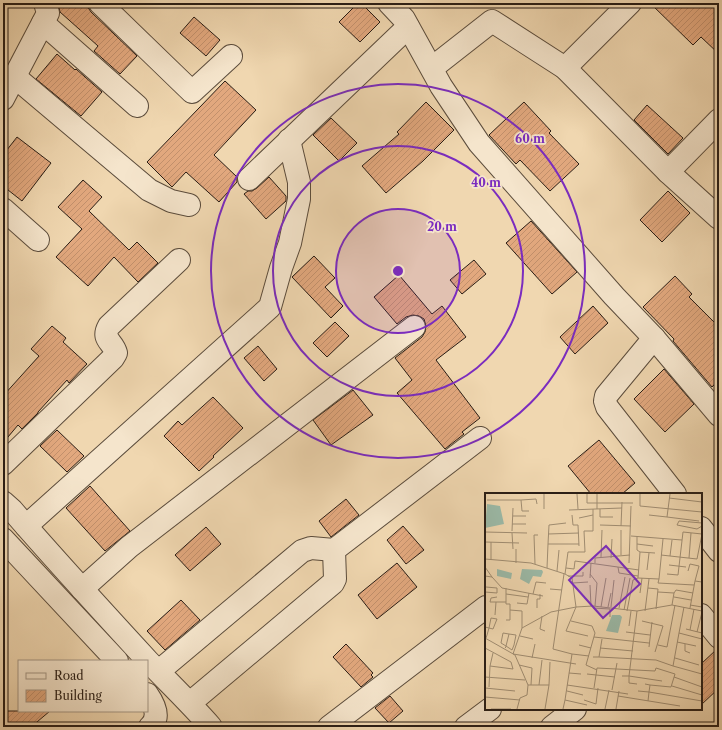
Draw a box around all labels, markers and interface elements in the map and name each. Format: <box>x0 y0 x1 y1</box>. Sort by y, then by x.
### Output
text: 60 m <box>515 131 545 146</box>
text: 40 m <box>471 175 501 190</box>
text: 20 m <box>427 219 457 234</box>
centre of rings <box>391 264 405 278</box>
inset map <box>485 493 702 710</box>
legend <box>18 660 148 712</box>
text: Road <box>54 668 84 683</box>
text: Building <box>54 688 102 703</box>

